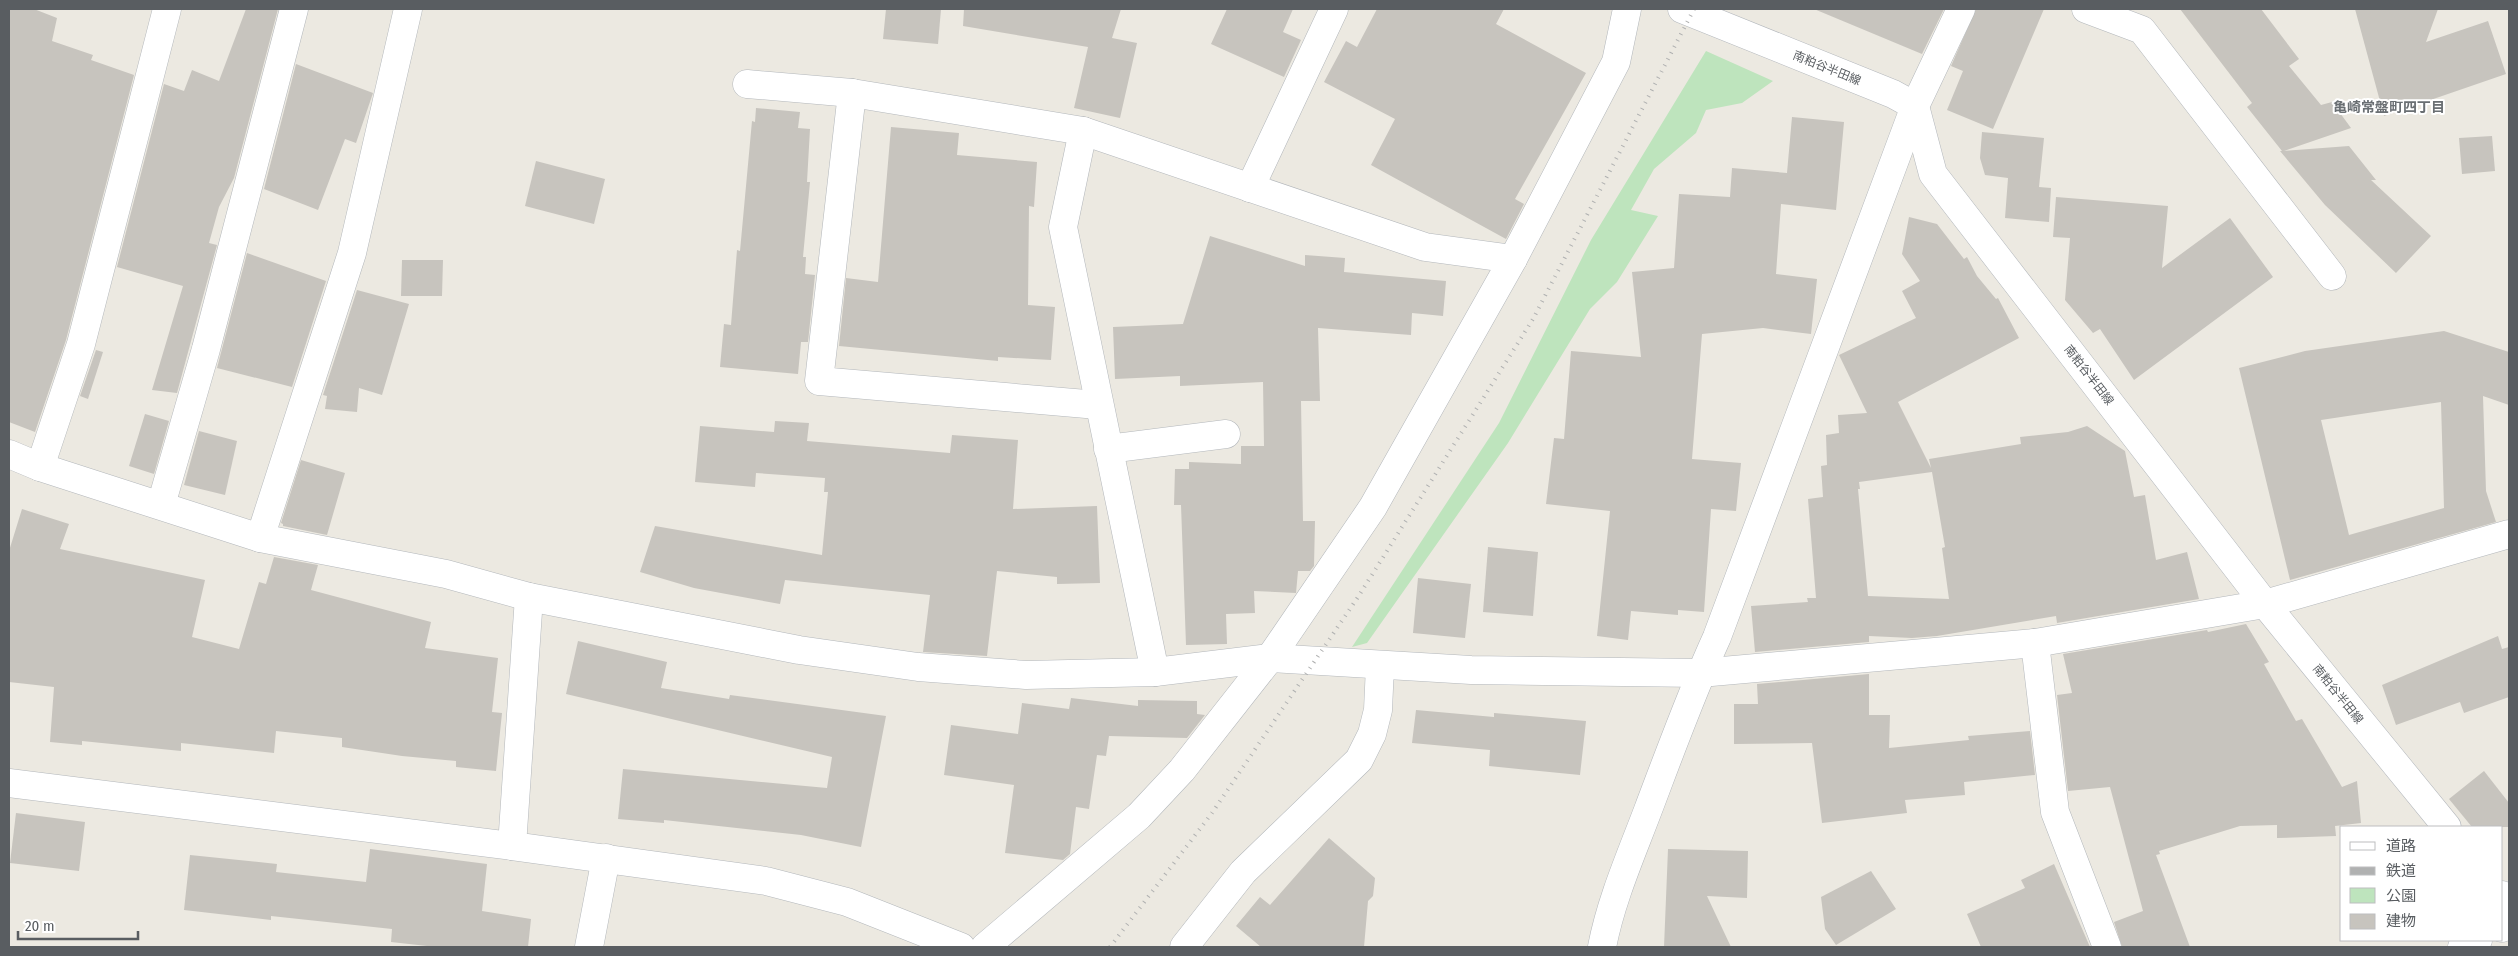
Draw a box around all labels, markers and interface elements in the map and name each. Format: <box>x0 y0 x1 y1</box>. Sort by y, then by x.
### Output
street label: 南粕谷半田線 <box>1791 48 1863 88</box>
district label: 亀崎常盤町四丁目 <box>2333 99 2445 116</box>
street label: 南粕谷半田線 <box>2061 342 2117 408</box>
street label: 南粕谷半田線 <box>2310 662 2366 726</box>
legend <box>2340 826 2503 941</box>
text: 道路 <box>2386 837 2416 855</box>
text: 鉄道 <box>2386 862 2416 880</box>
text: 公園 <box>2386 887 2416 905</box>
scale bar <box>18 908 138 940</box>
text: 建物 <box>2386 912 2416 930</box>
text: 20 m <box>25 917 55 935</box>

